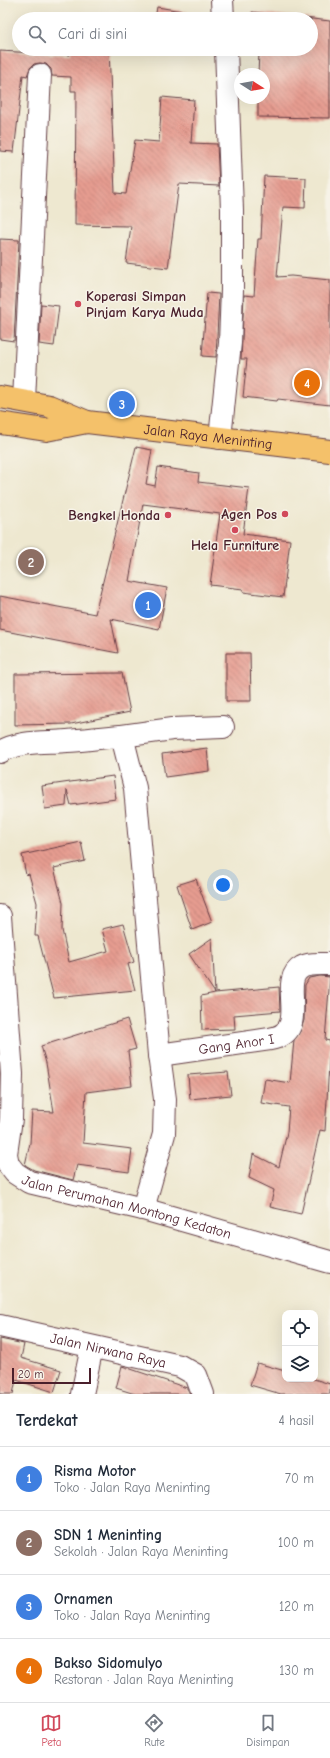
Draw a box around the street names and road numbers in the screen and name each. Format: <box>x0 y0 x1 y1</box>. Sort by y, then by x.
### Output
street label: Jalan Raya Meninting <box>143 421 273 453</box>
street label: Gang Anor I <box>197 1030 276 1058</box>
street label: Jalan Perumahan Montong Kedaton <box>18 1172 233 1243</box>
street label: Jalan Nirwana Raya <box>49 1329 168 1372</box>

